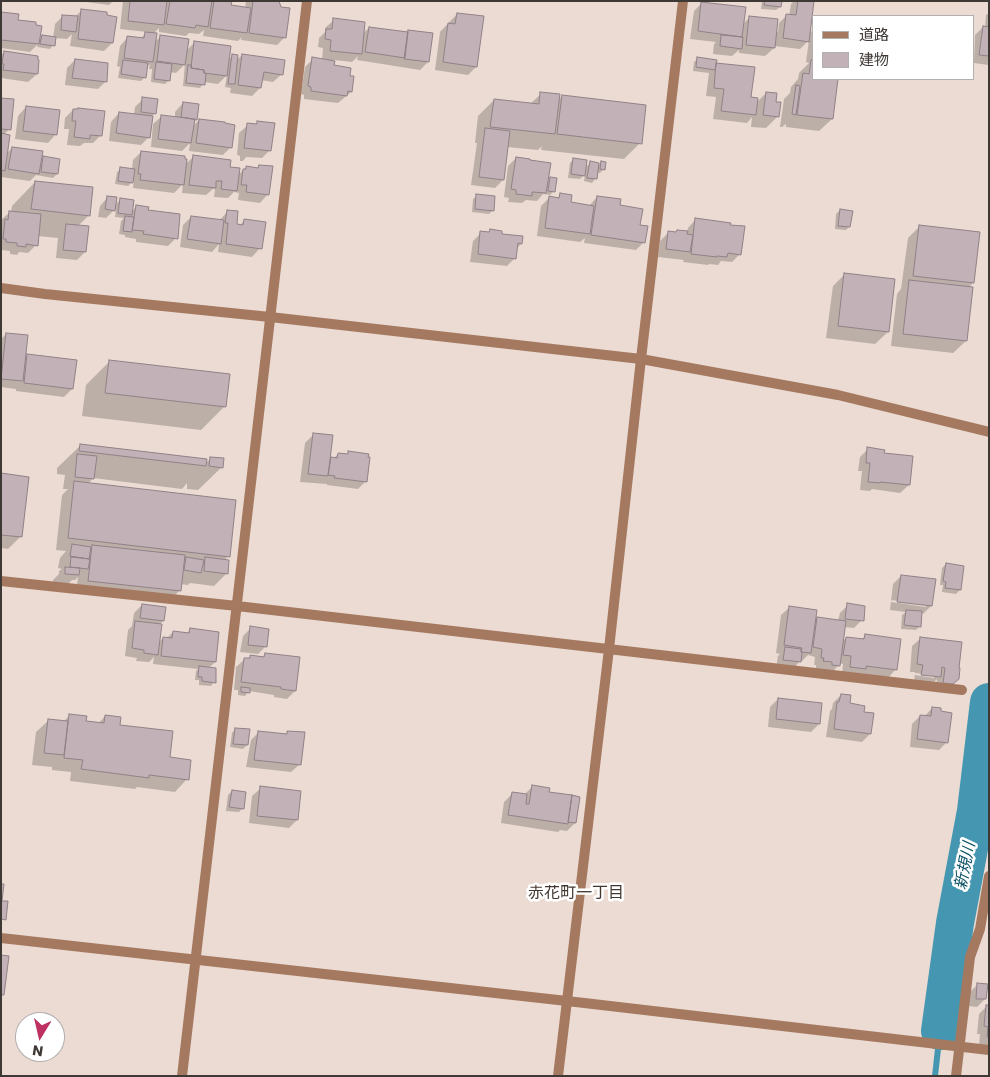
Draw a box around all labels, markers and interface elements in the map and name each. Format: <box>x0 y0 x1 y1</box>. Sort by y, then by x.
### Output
legend <box>812 15 975 80</box>
text: 道路 <box>859 24 889 45</box>
text: 建物 <box>859 49 889 70</box>
water label: 新規川 <box>952 841 980 891</box>
district label: 赤花町一丁目 <box>528 884 624 904</box>
north arrow <box>15 1012 65 1062</box>
text: N <box>31 1040 45 1062</box>

